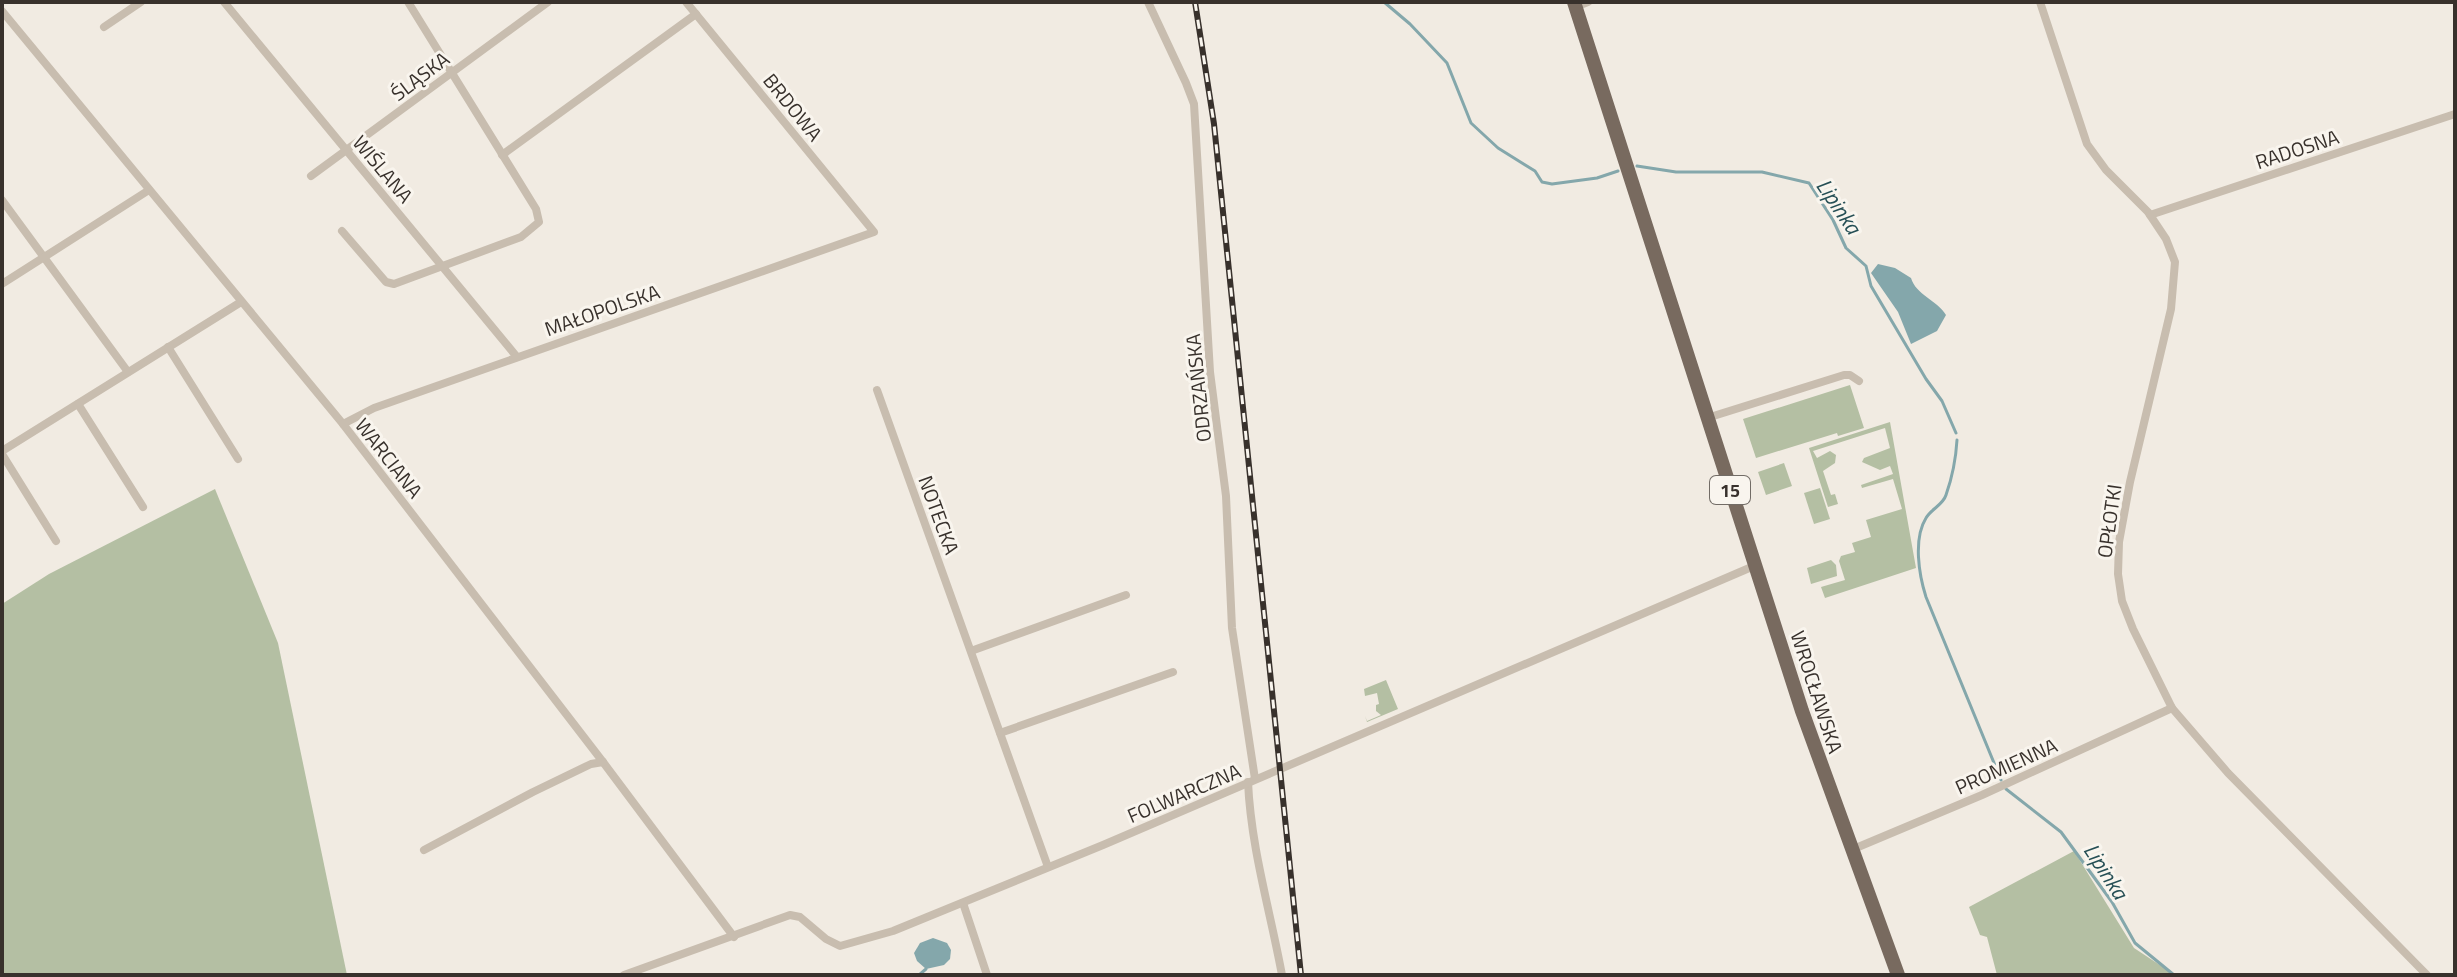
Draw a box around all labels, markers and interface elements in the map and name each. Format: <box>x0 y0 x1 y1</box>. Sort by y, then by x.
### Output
street label: ŚLĄSKA <box>384 44 456 108</box>
street label: BRDOWA <box>756 66 830 148</box>
street label: RADOSNA <box>2251 121 2343 177</box>
street label: WIŚLANA <box>345 128 421 210</box>
water label: Lipinka <box>1808 171 1871 242</box>
street label: MAŁOPOLSKA <box>540 276 664 344</box>
street label: ODRZAŃSKA <box>1177 332 1219 444</box>
street label: WARCIANA <box>348 411 430 505</box>
street label: NOTECKA <box>910 471 968 559</box>
road number: 15 <box>1710 476 1750 504</box>
street label: OPŁOTKI <box>2089 482 2129 560</box>
street label: WROCŁAWSKA <box>1783 627 1851 757</box>
street label: PROMIENNA <box>1950 730 2062 802</box>
street label: FOLWARCZNA <box>1122 755 1246 831</box>
water label: Lipinka <box>2075 836 2138 908</box>

